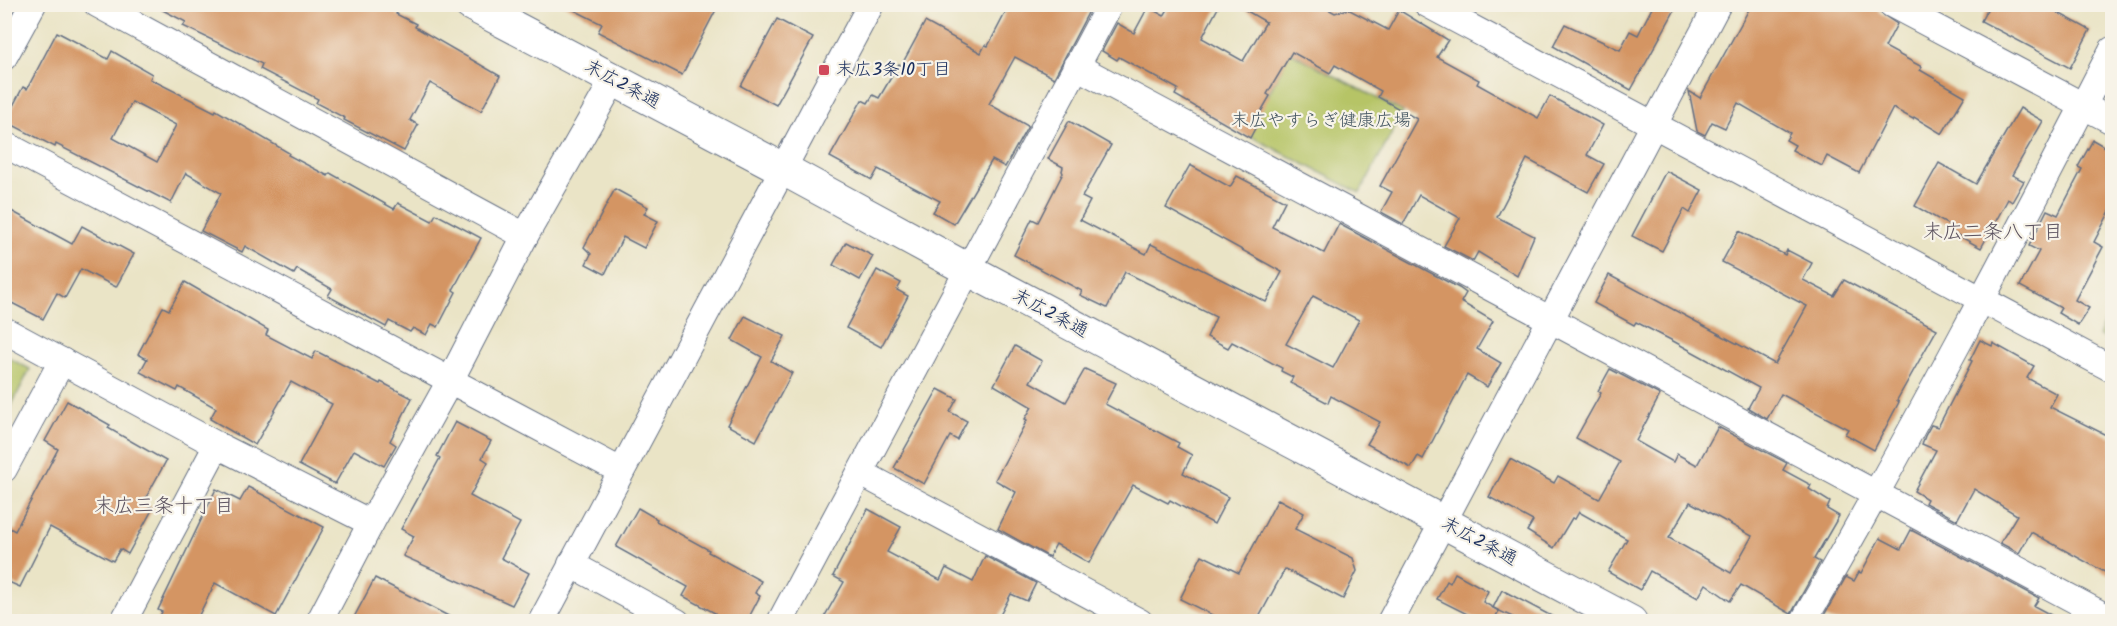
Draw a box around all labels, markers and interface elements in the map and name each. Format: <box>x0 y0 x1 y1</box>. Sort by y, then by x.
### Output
street label: 末広2条通 <box>579 53 665 117</box>
place label: 末広3条10丁目 <box>836 56 951 85</box>
marker: 末広3条10丁目 <box>817 63 831 77</box>
park label: 末広やすらぎ健康広場 <box>1231 107 1411 136</box>
district label: 末広二条八丁目 <box>1923 217 2063 249</box>
street label: 末広2条通 <box>1007 282 1093 346</box>
district label: 末広三条十丁目 <box>94 491 234 523</box>
street label: 末広2条通 <box>1436 510 1522 574</box>

